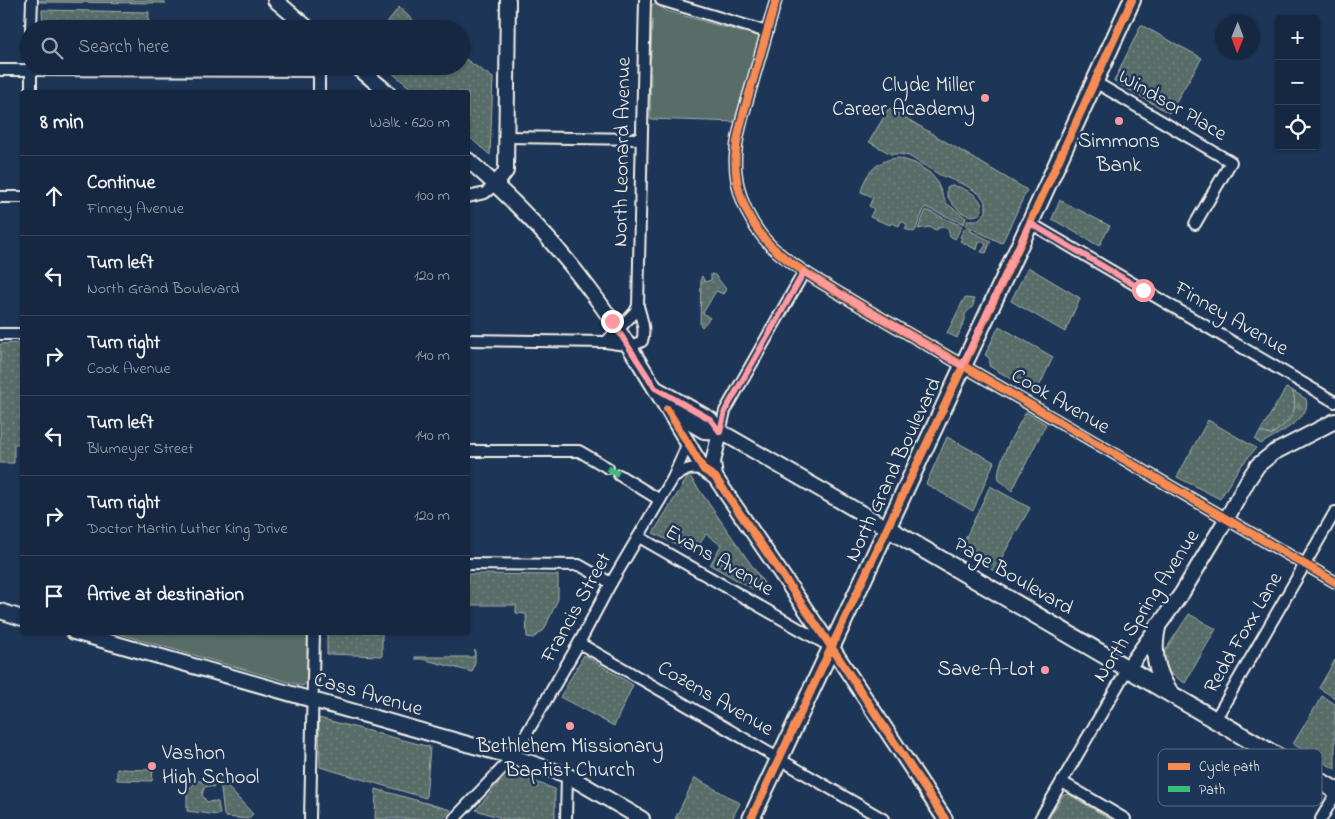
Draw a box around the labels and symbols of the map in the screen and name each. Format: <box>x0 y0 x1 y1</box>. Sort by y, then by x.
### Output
north arrow <box>1215 15 1260 60</box>
street label: North Leonard Avenue <box>606 56 640 247</box>
street label: Windsor Place <box>1112 63 1232 150</box>
place label: Clyde Miller Career Academy <box>832 71 975 127</box>
marker: Clyde Miller Career Academy <box>979 92 991 104</box>
marker: Simmons Bank <box>1113 115 1125 127</box>
place label: Simmons Bank <box>1078 127 1160 181</box>
street label: Finney Avenue <box>1167 274 1294 366</box>
route start <box>1132 279 1155 302</box>
route end <box>601 310 624 333</box>
street label: Cook Avenue <box>1005 362 1116 443</box>
street label: North Grand Boulevard <box>838 373 950 567</box>
street label: Evans Avenue <box>659 518 780 605</box>
street label: North Spring Avenue <box>1086 523 1210 689</box>
street label: Page Boulevard <box>946 530 1079 625</box>
street label: Francis Street <box>534 547 620 670</box>
street label: Redd Foxx Lane <box>1197 566 1291 699</box>
street label: Cozens Avenue <box>651 654 779 745</box>
place label: Save-A-Lot <box>938 655 1035 685</box>
marker: Save-A-Lot <box>1039 664 1051 676</box>
street label: Cass Avenue <box>310 665 427 725</box>
marker: Bethlehem Missionary Baptist Church <box>564 720 576 732</box>
place label: Bethlehem Missionary Baptist Church <box>476 732 663 786</box>
place label: Vashon High School <box>161 739 259 795</box>
legend <box>1158 749 1322 806</box>
text: Cycle path <box>1199 757 1260 779</box>
marker: Vashon High School <box>146 760 158 772</box>
text: Path <box>1199 780 1225 801</box>

